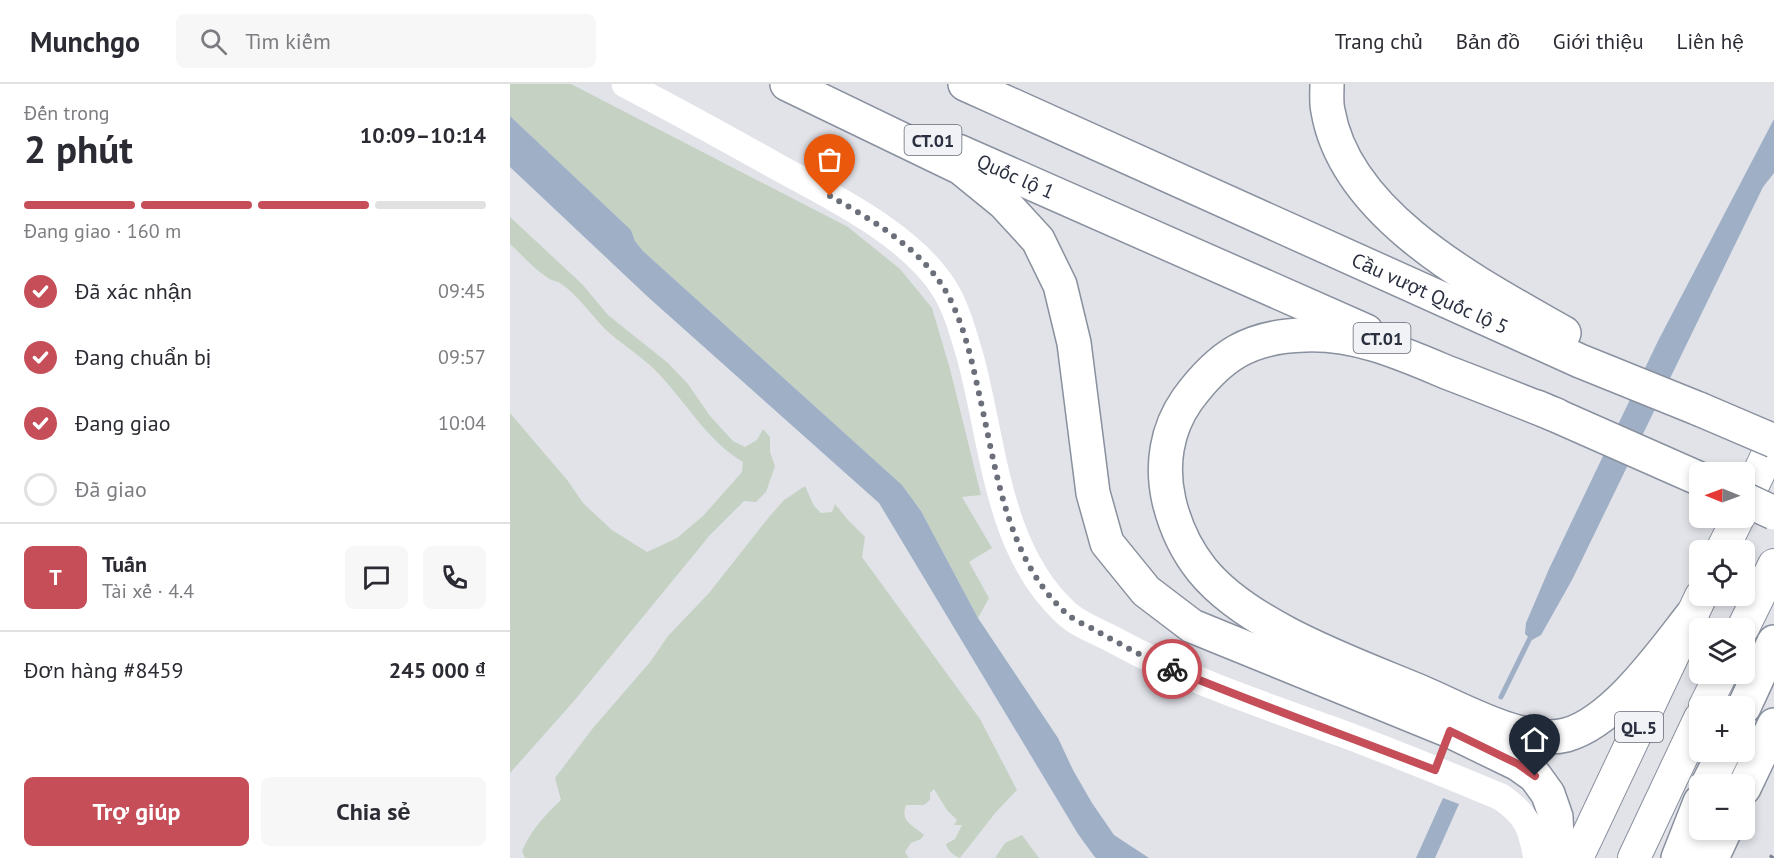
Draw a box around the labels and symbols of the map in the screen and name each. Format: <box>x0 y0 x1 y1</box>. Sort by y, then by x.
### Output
road number: CT.01 <box>904 125 962 155</box>
pin <box>804 134 855 196</box>
street label: Quốc lộ 1 <box>973 148 1059 205</box>
street label: Cầu vượt Quốc lộ 5 <box>1348 247 1512 340</box>
road number: CT.01 <box>1354 323 1410 353</box>
north arrow <box>1689 462 1755 528</box>
courier <box>1142 639 1202 699</box>
road number: QL.5 <box>1615 712 1663 742</box>
pin <box>1509 714 1560 776</box>

